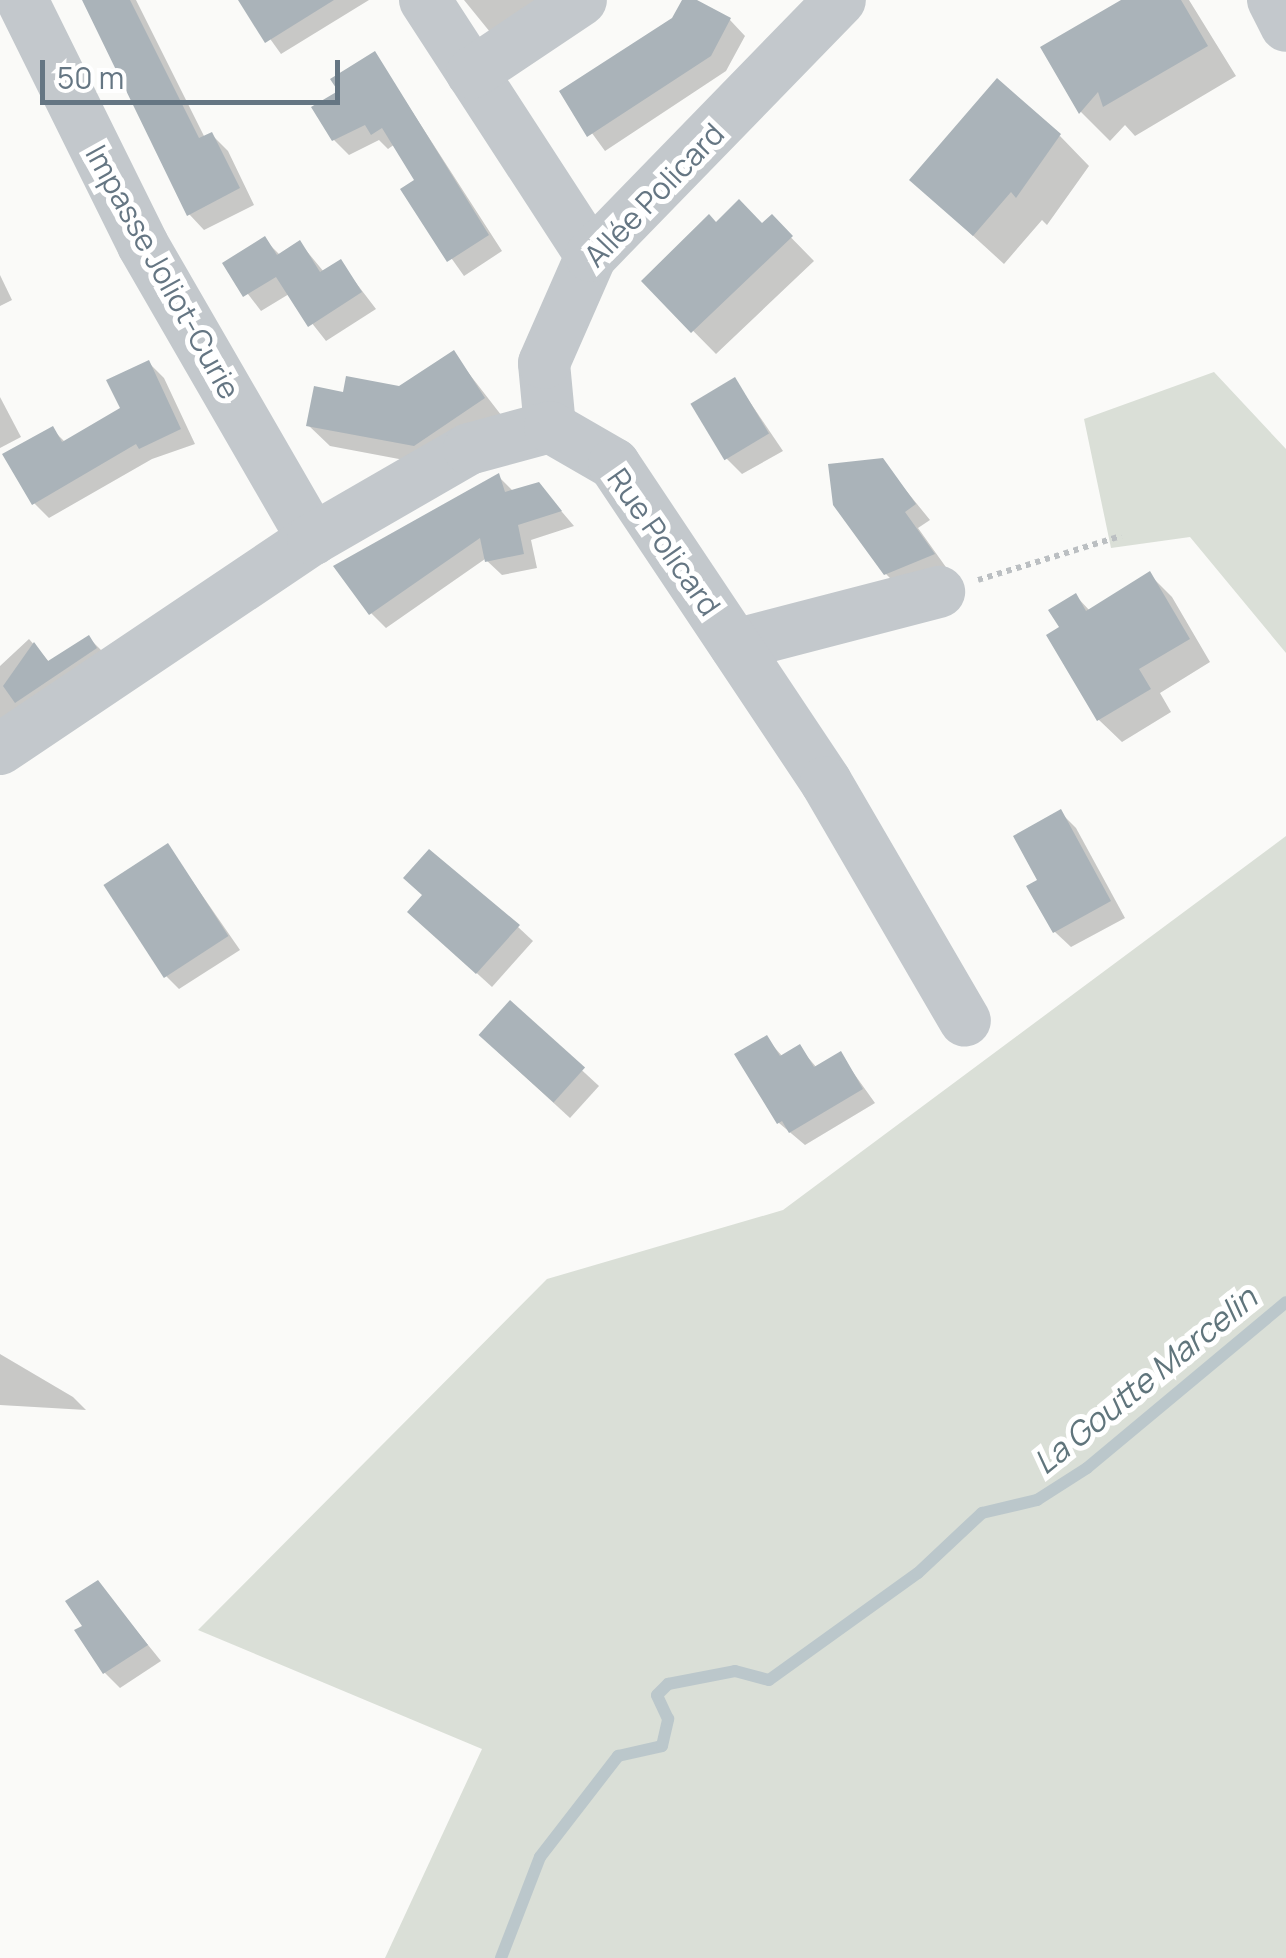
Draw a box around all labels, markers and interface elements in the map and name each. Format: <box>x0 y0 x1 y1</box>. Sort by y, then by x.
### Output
scale bar <box>45 40 345 102</box>
text: 50 m <box>57 57 124 98</box>
street label: Allée Policard <box>577 116 731 274</box>
street label: Impasse Joliot-Curie <box>78 139 248 405</box>
street label: Rue Policard <box>600 461 728 623</box>
water label: La Goutte Marcelin <box>1026 1278 1264 1482</box>

